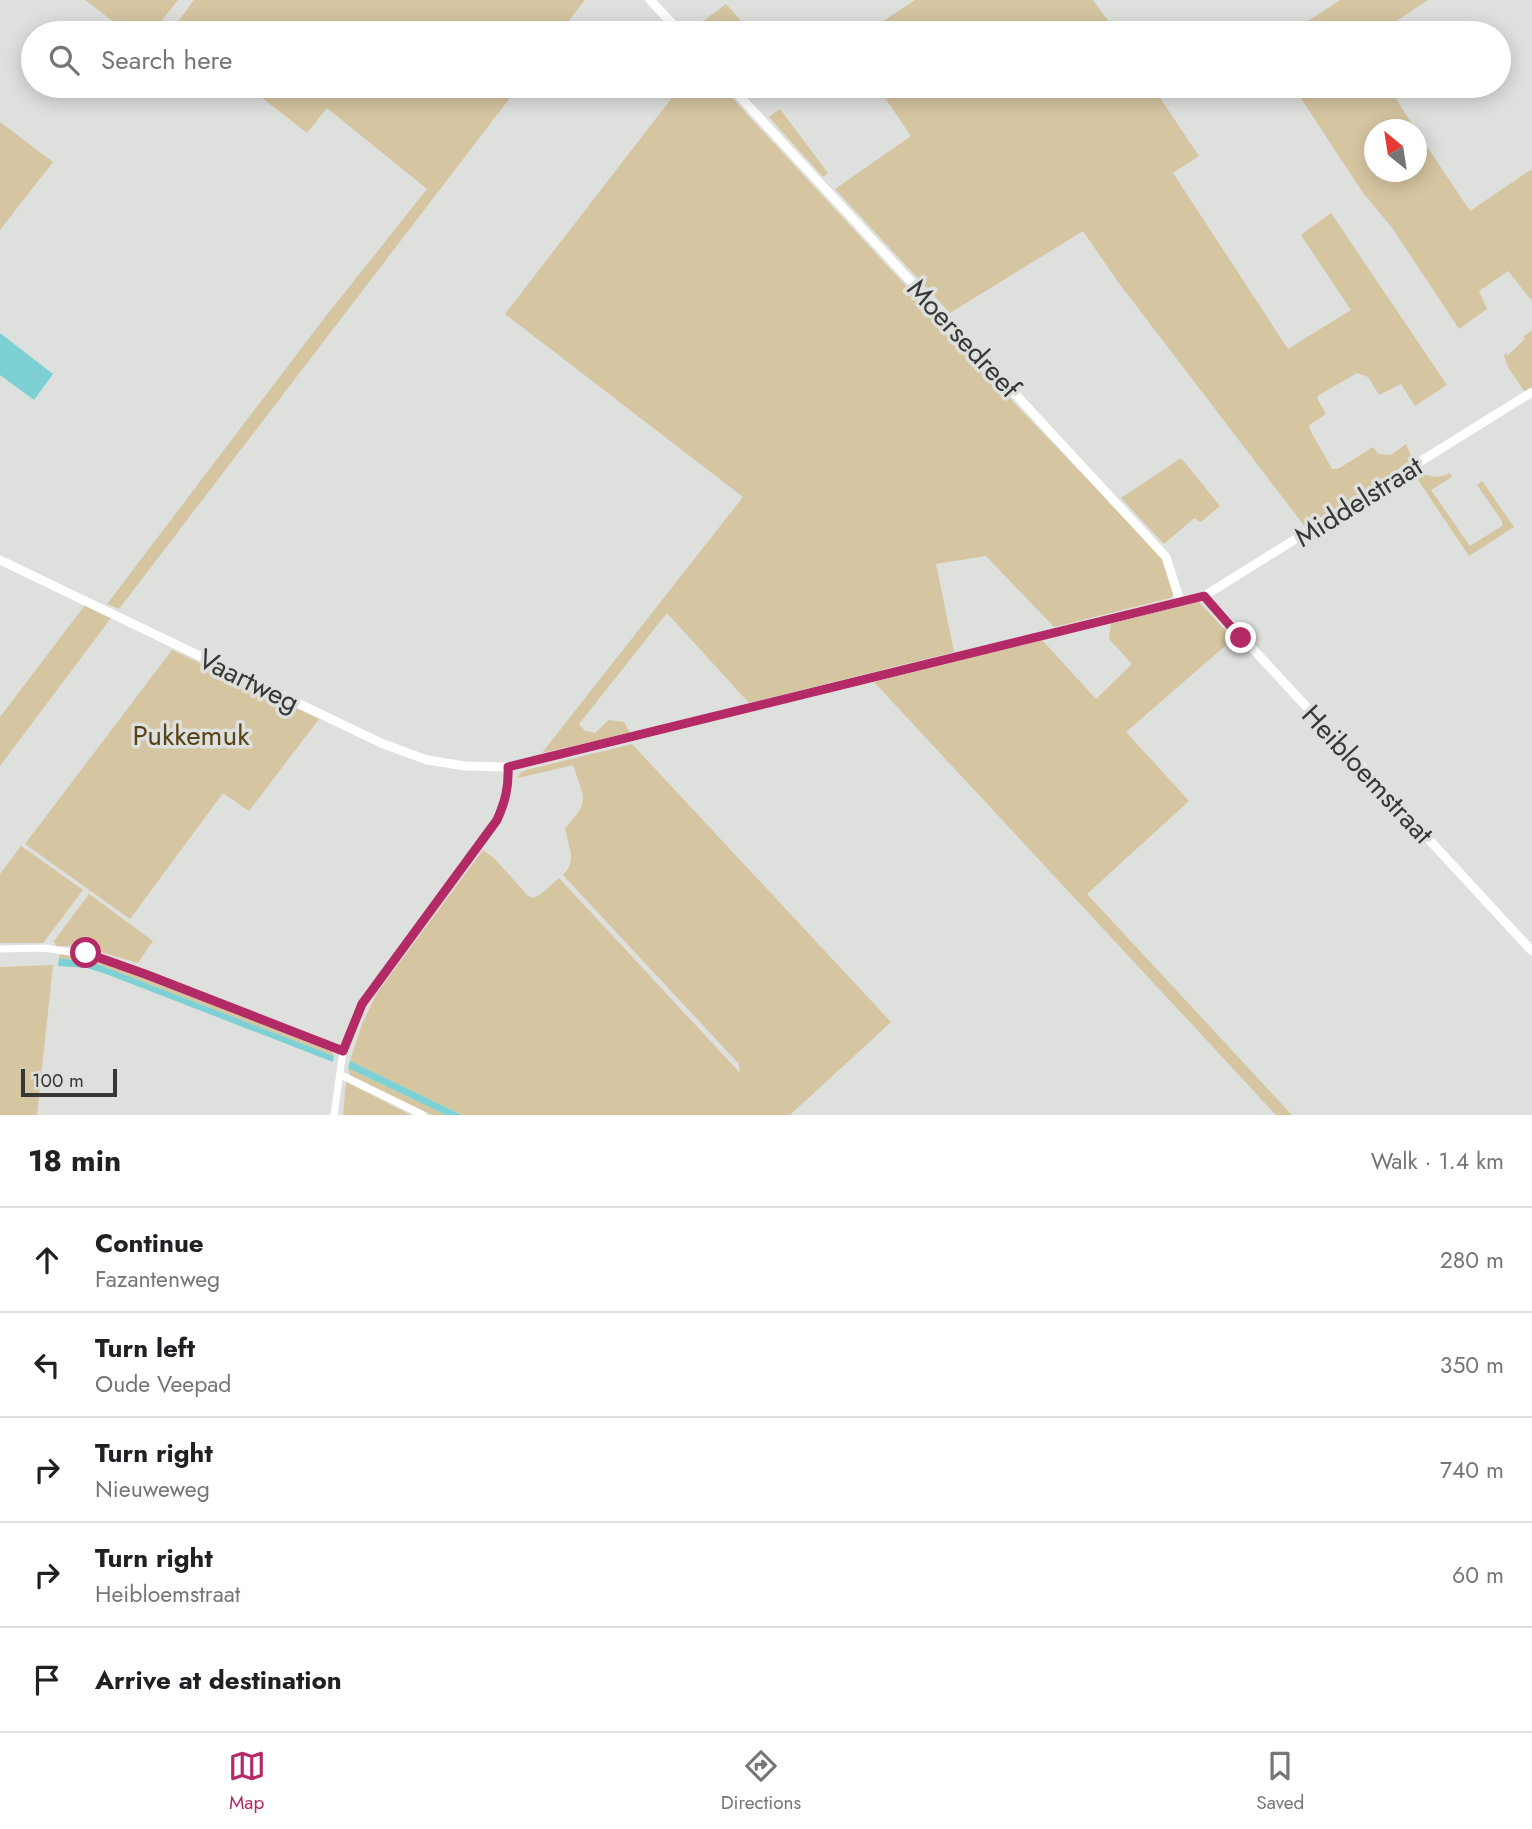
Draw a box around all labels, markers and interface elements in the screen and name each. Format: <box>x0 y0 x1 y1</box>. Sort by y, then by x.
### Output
search box <box>21 21 1511 98</box>
icon: search <box>45 41 83 79</box>
text: Search here <box>101 41 233 79</box>
north arrow <box>1364 119 1427 182</box>
street label: Moersedreef <box>898 270 1030 408</box>
street label: Middelstraat <box>1286 446 1430 557</box>
route end <box>1225 622 1256 653</box>
street label: Vaartweg <box>191 638 306 723</box>
street label: Heibloemstraat <box>1292 696 1443 853</box>
park label: Pukkemuk <box>133 715 250 756</box>
route start <box>70 937 101 968</box>
scale bar <box>21 1066 117 1098</box>
text: 100 m <box>32 1067 84 1094</box>
text: 18 min <box>28 1139 121 1182</box>
text: Walk · 1.4 km <box>1371 1144 1504 1178</box>
text: Continue <box>95 1224 204 1262</box>
icon: ahead <box>28 1241 66 1279</box>
text: 280 m <box>1440 1243 1504 1277</box>
text: Fazantenweg <box>95 1262 220 1296</box>
text: Turn left <box>95 1329 195 1367</box>
icon: left <box>28 1346 66 1384</box>
text: 350 m <box>1440 1348 1504 1382</box>
text: Oude Veepad <box>95 1367 231 1401</box>
text: Turn right <box>95 1434 213 1472</box>
icon: right <box>28 1451 66 1489</box>
text: 740 m <box>1440 1453 1504 1487</box>
text: Nieuweweg <box>95 1472 210 1506</box>
text: Turn right <box>95 1539 213 1577</box>
icon: right <box>28 1556 66 1594</box>
text: 60 m <box>1452 1558 1504 1592</box>
text: Heibloemstraat <box>95 1577 240 1611</box>
icon: arrive <box>28 1661 66 1699</box>
text: Arrive at destination <box>95 1661 342 1699</box>
tab: Map <box>228 1747 266 1816</box>
tab: Directions <box>721 1747 801 1816</box>
tab: Saved <box>1256 1747 1304 1816</box>

